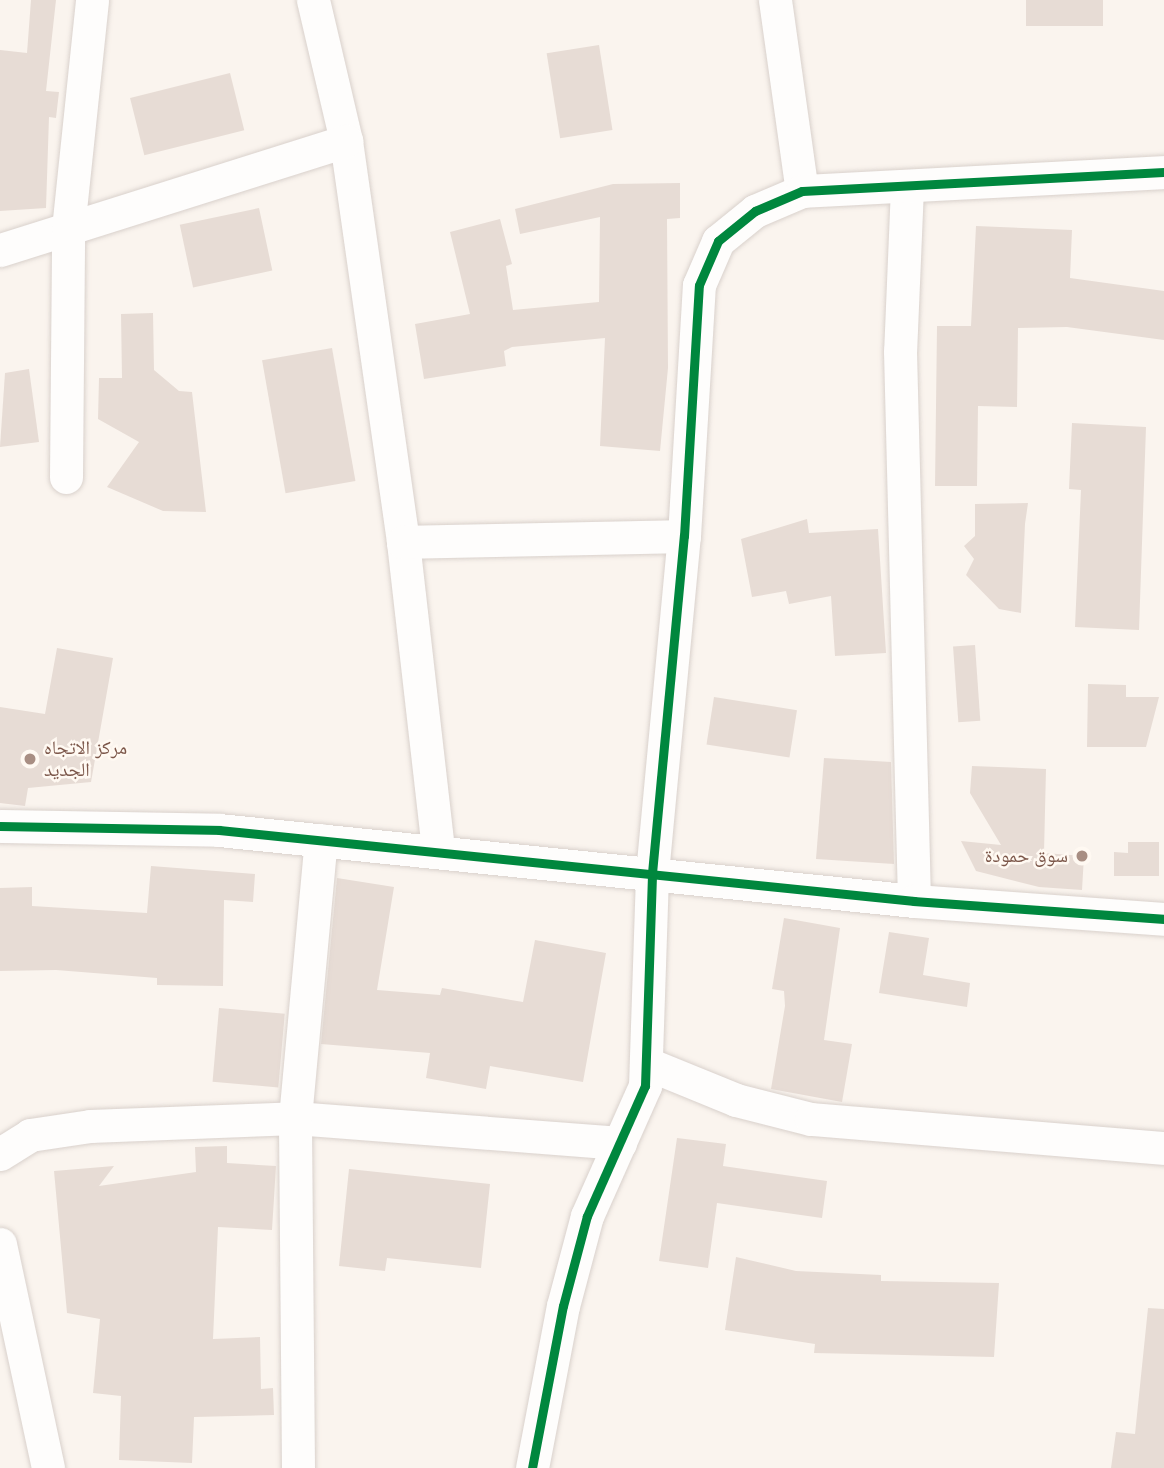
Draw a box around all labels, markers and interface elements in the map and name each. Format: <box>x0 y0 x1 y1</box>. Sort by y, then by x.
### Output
place label: مركز الاتجاه الجديد <box>44 737 127 781</box>
marker: مركز الاتجاه الجديد <box>22 751 38 767</box>
place label: سوق حمودة <box>985 845 1068 867</box>
marker: سوق حمودة <box>1074 848 1090 864</box>

